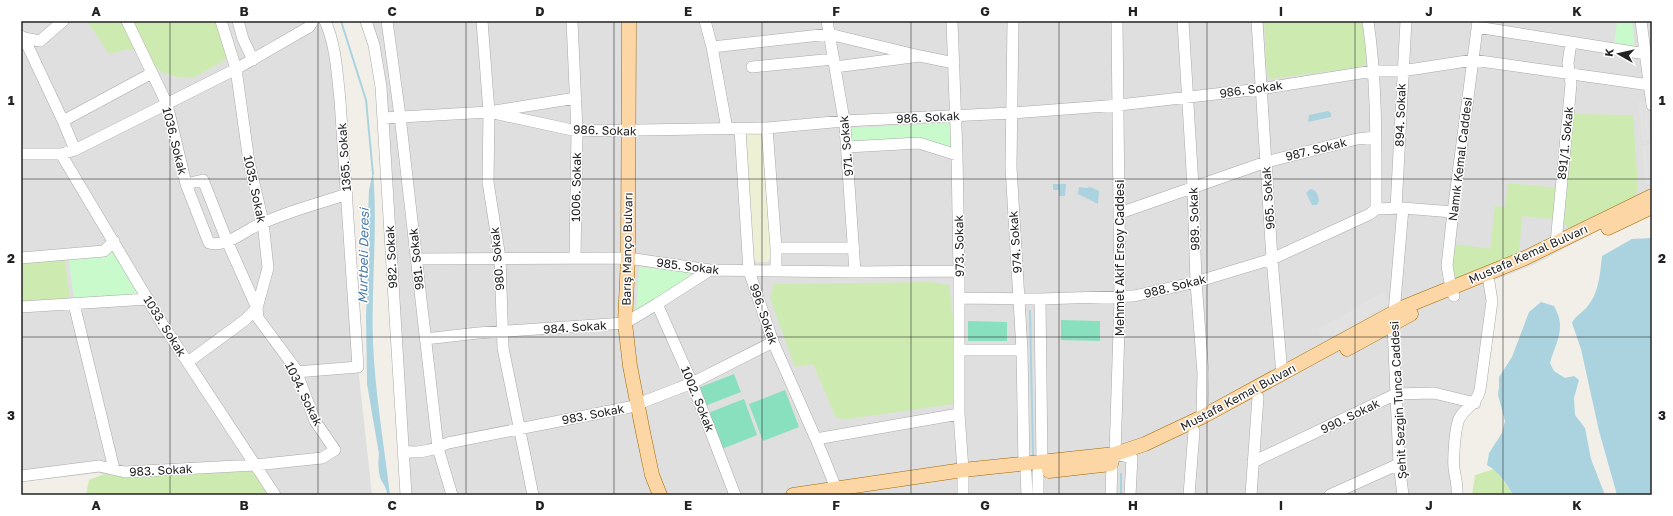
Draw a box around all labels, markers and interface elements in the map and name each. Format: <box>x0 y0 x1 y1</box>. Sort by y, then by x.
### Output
text: A <box>91 3 101 19</box>
text: B <box>239 3 249 19</box>
text: C <box>387 3 397 19</box>
text: D <box>535 3 545 19</box>
text: E <box>684 3 692 19</box>
text: F <box>832 3 840 19</box>
text: G <box>980 3 990 19</box>
text: H <box>1128 3 1138 19</box>
text: I <box>1279 3 1283 19</box>
text: J <box>1425 3 1433 19</box>
text: K <box>1572 3 1582 19</box>
north arrow <box>1599 34 1639 74</box>
text: K <box>1602 48 1616 57</box>
street label: 986. Sokak <box>1218 77 1284 101</box>
street label: 894. Sokak <box>1391 83 1409 147</box>
text: 1 <box>8 92 15 108</box>
text: 1 <box>1659 92 1666 108</box>
street label: Namık Kemal Caddesi <box>1445 96 1475 222</box>
street label: 891/1. Sokak <box>1554 105 1576 180</box>
street label: 1036. Sokak <box>159 106 191 177</box>
street label: 986. Sokak <box>896 108 960 126</box>
street label: 971. Sokak <box>836 115 856 177</box>
street label: 986. Sokak <box>573 121 637 139</box>
street label: 1365. Sokak <box>334 122 354 192</box>
street label: 987. Sokak <box>1284 134 1348 164</box>
street label: 1006. Sokak <box>568 152 584 222</box>
street label: 1035. Sokak <box>240 154 270 224</box>
street label: 965. Sokak <box>1258 166 1278 230</box>
street label: Mehmet Akif Ersoy Caddesi <box>1112 180 1127 336</box>
street label: 989. Sokak <box>1185 187 1203 251</box>
street label: Barış Manço Bulvarı <box>619 192 635 306</box>
water label: Murtbeli Deresi <box>354 207 372 304</box>
street label: 974. Sokak <box>1005 210 1025 274</box>
street label: 973. Sokak <box>951 214 967 277</box>
street label: Mustafa Kemal Bulvarı <box>1466 221 1590 287</box>
street label: 982. Sokak <box>382 225 400 289</box>
street label: 980. Sokak <box>487 226 507 291</box>
street label: 981. Sokak <box>405 227 427 291</box>
text: 2 <box>7 250 15 266</box>
text: 2 <box>1658 250 1666 266</box>
street label: 985. Sokak <box>656 255 721 277</box>
street label: 988. Sokak <box>1142 271 1208 301</box>
street label: 996. Sokak <box>747 282 781 347</box>
street label: 1033. Sokak <box>140 293 190 359</box>
street label: 984. Sokak <box>543 317 607 337</box>
street label: Şehit Sezgin Tunca Caddesi <box>1386 321 1410 479</box>
street label: 1034. Sokak <box>282 360 326 429</box>
street label: Mustafa Kemal Bulvarı <box>1178 360 1298 434</box>
street label: 1002. Sokak <box>678 364 718 434</box>
street label: 990. Sokak <box>1318 395 1382 437</box>
street label: 983. Sokak <box>560 401 626 427</box>
text: 3 <box>7 407 15 423</box>
text: 3 <box>1658 407 1666 423</box>
street label: 983. Sokak <box>129 461 193 479</box>
text: A <box>91 497 101 513</box>
text: B <box>239 497 249 513</box>
text: C <box>387 497 397 513</box>
text: D <box>535 497 545 513</box>
text: E <box>684 497 692 513</box>
text: F <box>832 497 840 513</box>
text: G <box>980 497 990 513</box>
text: H <box>1128 497 1138 513</box>
text: I <box>1279 497 1283 513</box>
text: J <box>1425 497 1433 513</box>
text: K <box>1572 497 1582 513</box>

